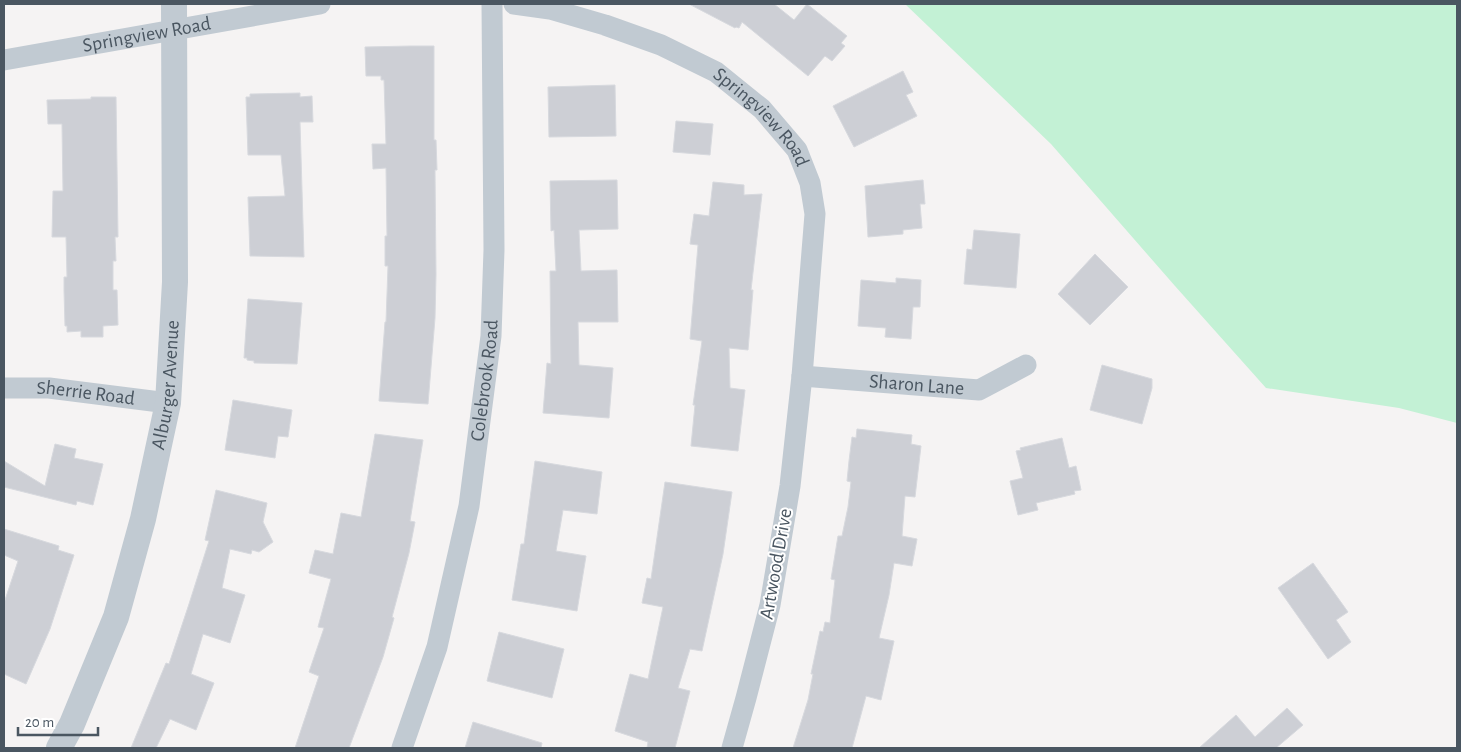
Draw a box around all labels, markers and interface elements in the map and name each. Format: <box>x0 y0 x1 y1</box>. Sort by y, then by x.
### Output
street label: Springview Road <box>81 14 213 56</box>
street label: Springview Road <box>709 64 812 169</box>
street label: Colebrook Road <box>467 319 502 443</box>
street label: Alburger Avenue <box>148 320 183 452</box>
street label: Sharon Lane <box>868 371 965 399</box>
street label: Sherrie Road <box>36 378 136 409</box>
street label: Artwood Drive <box>756 507 796 621</box>
scale bar <box>18 704 98 736</box>
text: 20 m <box>25 715 54 730</box>

